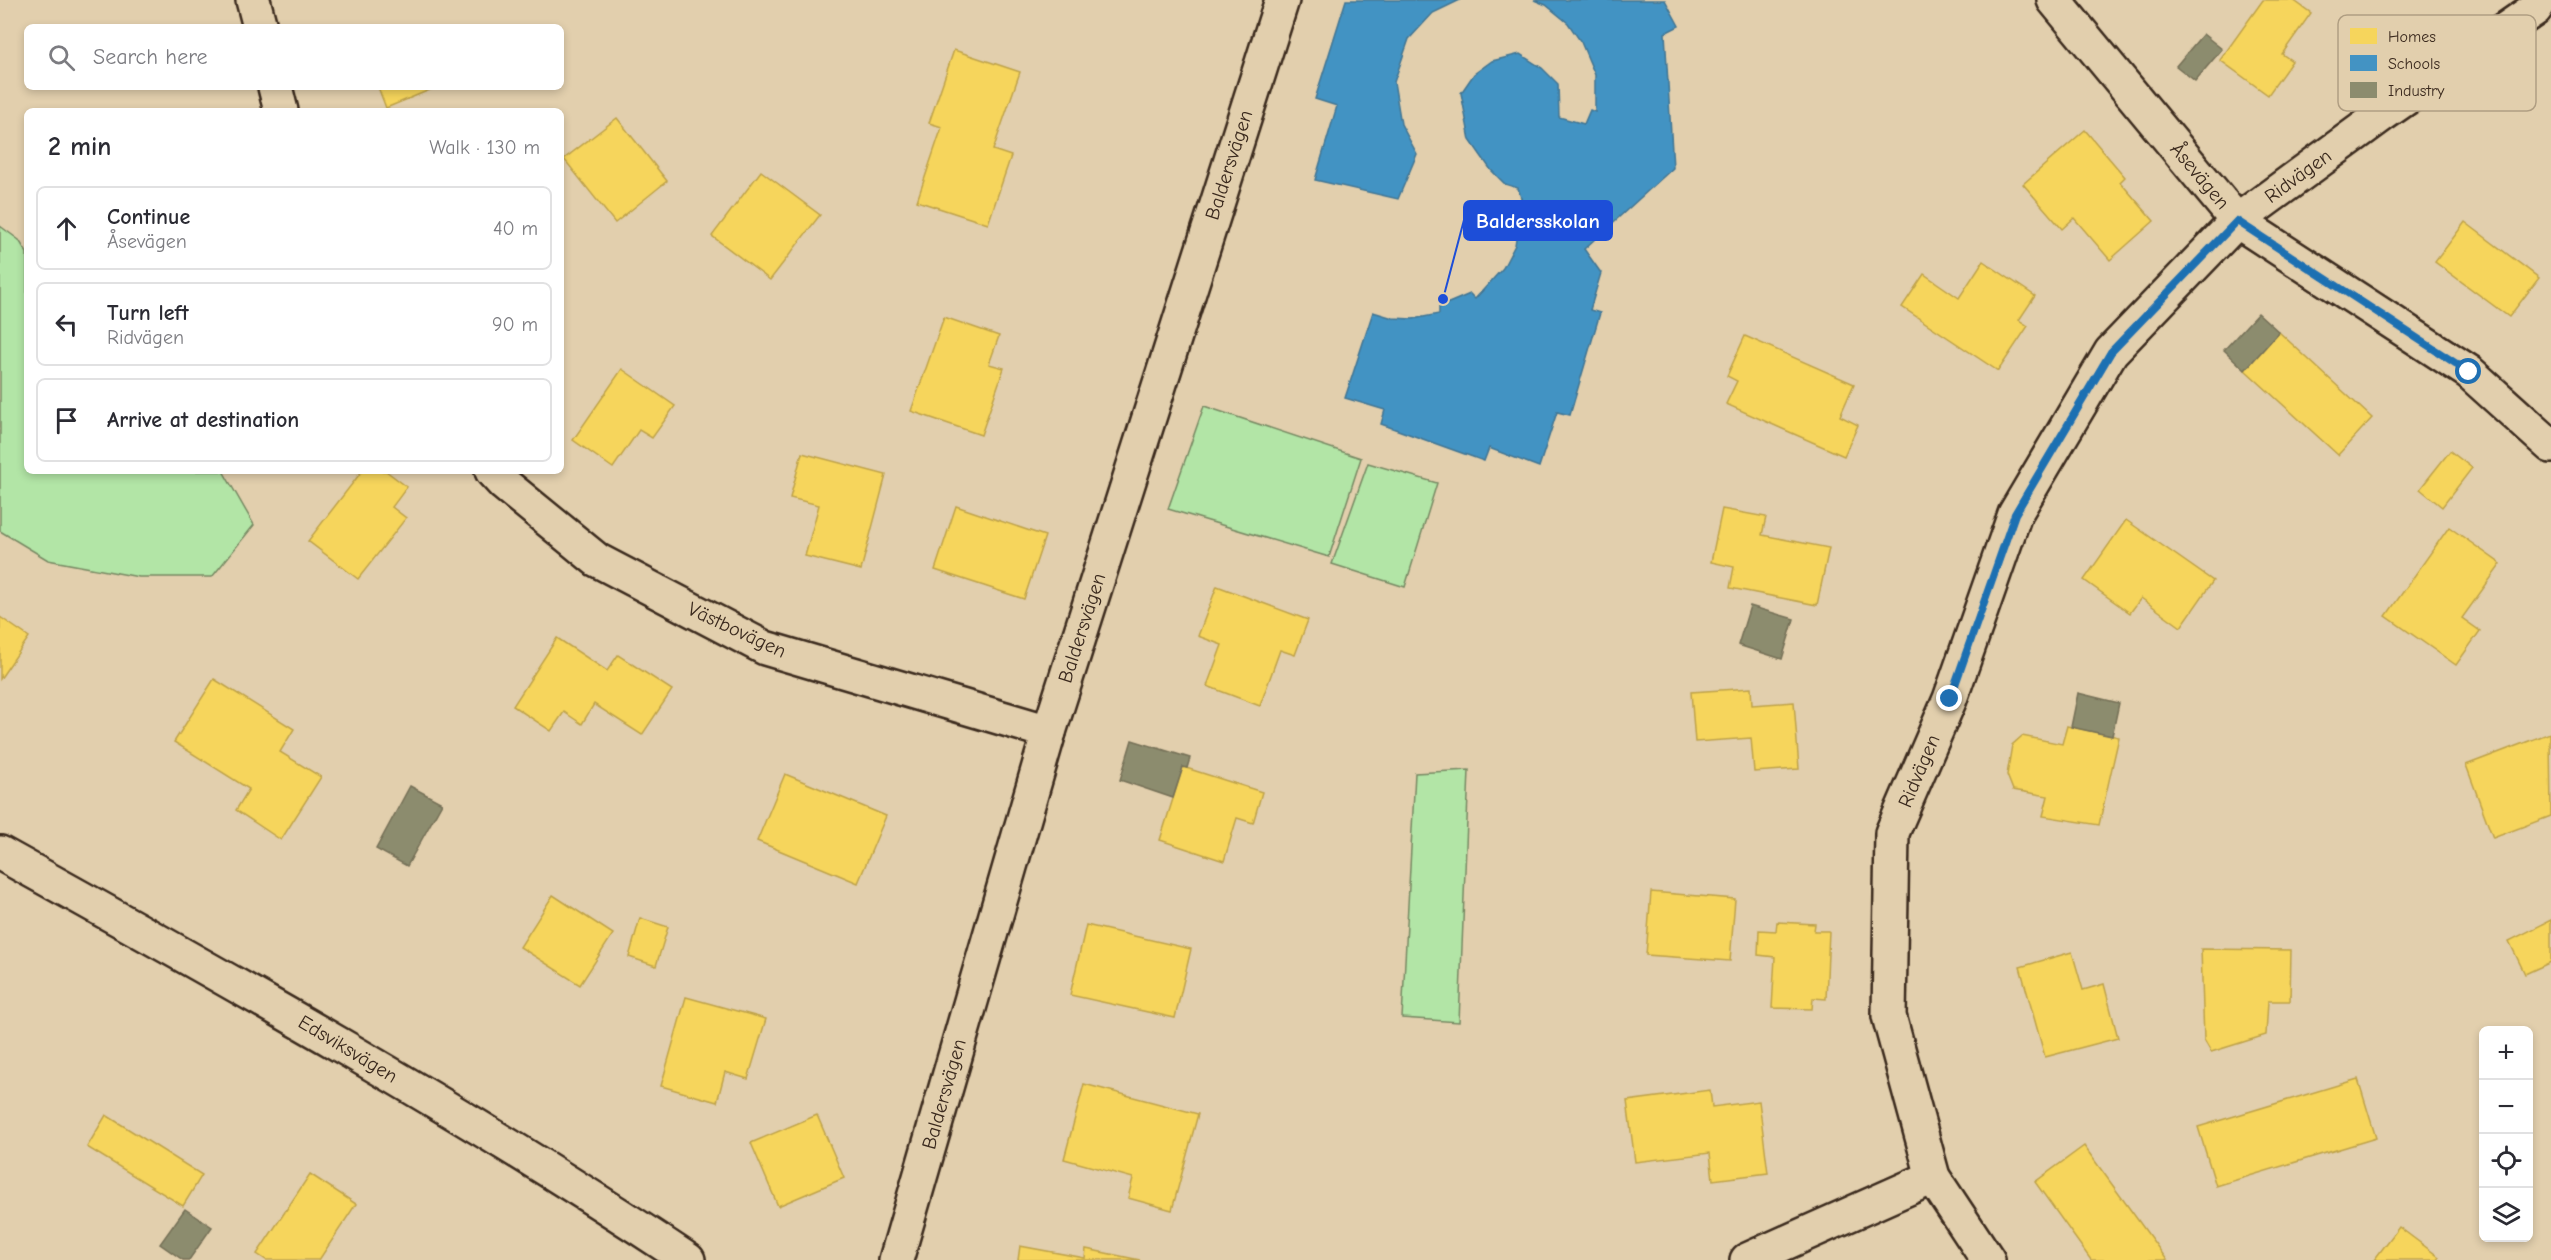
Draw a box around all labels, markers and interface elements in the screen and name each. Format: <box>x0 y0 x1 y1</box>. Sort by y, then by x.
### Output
legend <box>2338 15 2536 111</box>
search box <box>24 24 564 90</box>
text: Homes <box>2388 28 2436 46</box>
icon: search <box>45 41 78 74</box>
text: Search here <box>93 44 208 70</box>
text: Schools <box>2388 55 2441 73</box>
text: Industry <box>2388 82 2445 100</box>
street label: Baldersvägen <box>1200 107 1258 223</box>
text: 2 min <box>48 132 111 162</box>
text: Walk · 130 m <box>429 136 540 159</box>
street label: Åsevägen <box>2166 137 2235 214</box>
street label: Ridvägen <box>2260 144 2336 208</box>
callout: Baldersskolan <box>1464 201 1612 240</box>
text: Continue <box>107 204 190 230</box>
text: Baldersskolan <box>1476 209 1600 233</box>
icon: ahead <box>50 212 83 245</box>
text: 40 m <box>493 217 538 240</box>
text: Åsevägen <box>107 230 187 253</box>
text: Turn left <box>107 300 189 326</box>
icon: left <box>50 308 83 341</box>
text: 90 m <box>492 313 538 336</box>
text: Ridvägen <box>107 326 184 349</box>
route start <box>2455 358 2481 384</box>
icon: arrive <box>50 404 83 437</box>
text: Arrive at destination <box>107 407 299 433</box>
street label: Baldersvägen <box>1053 570 1111 686</box>
street label: Västbovägen <box>684 597 790 663</box>
route end <box>1936 685 1962 711</box>
street label: Ridvägen <box>1893 731 1945 811</box>
street label: Edsviksvägen <box>294 1010 402 1088</box>
map controls <box>2479 1026 2533 1242</box>
button: + <box>2479 1026 2533 1080</box>
street label: Baldersvägen <box>917 1036 971 1152</box>
button: − <box>2479 1080 2533 1134</box>
button: locate <box>2479 1134 2533 1188</box>
button: layers <box>2479 1188 2533 1242</box>

